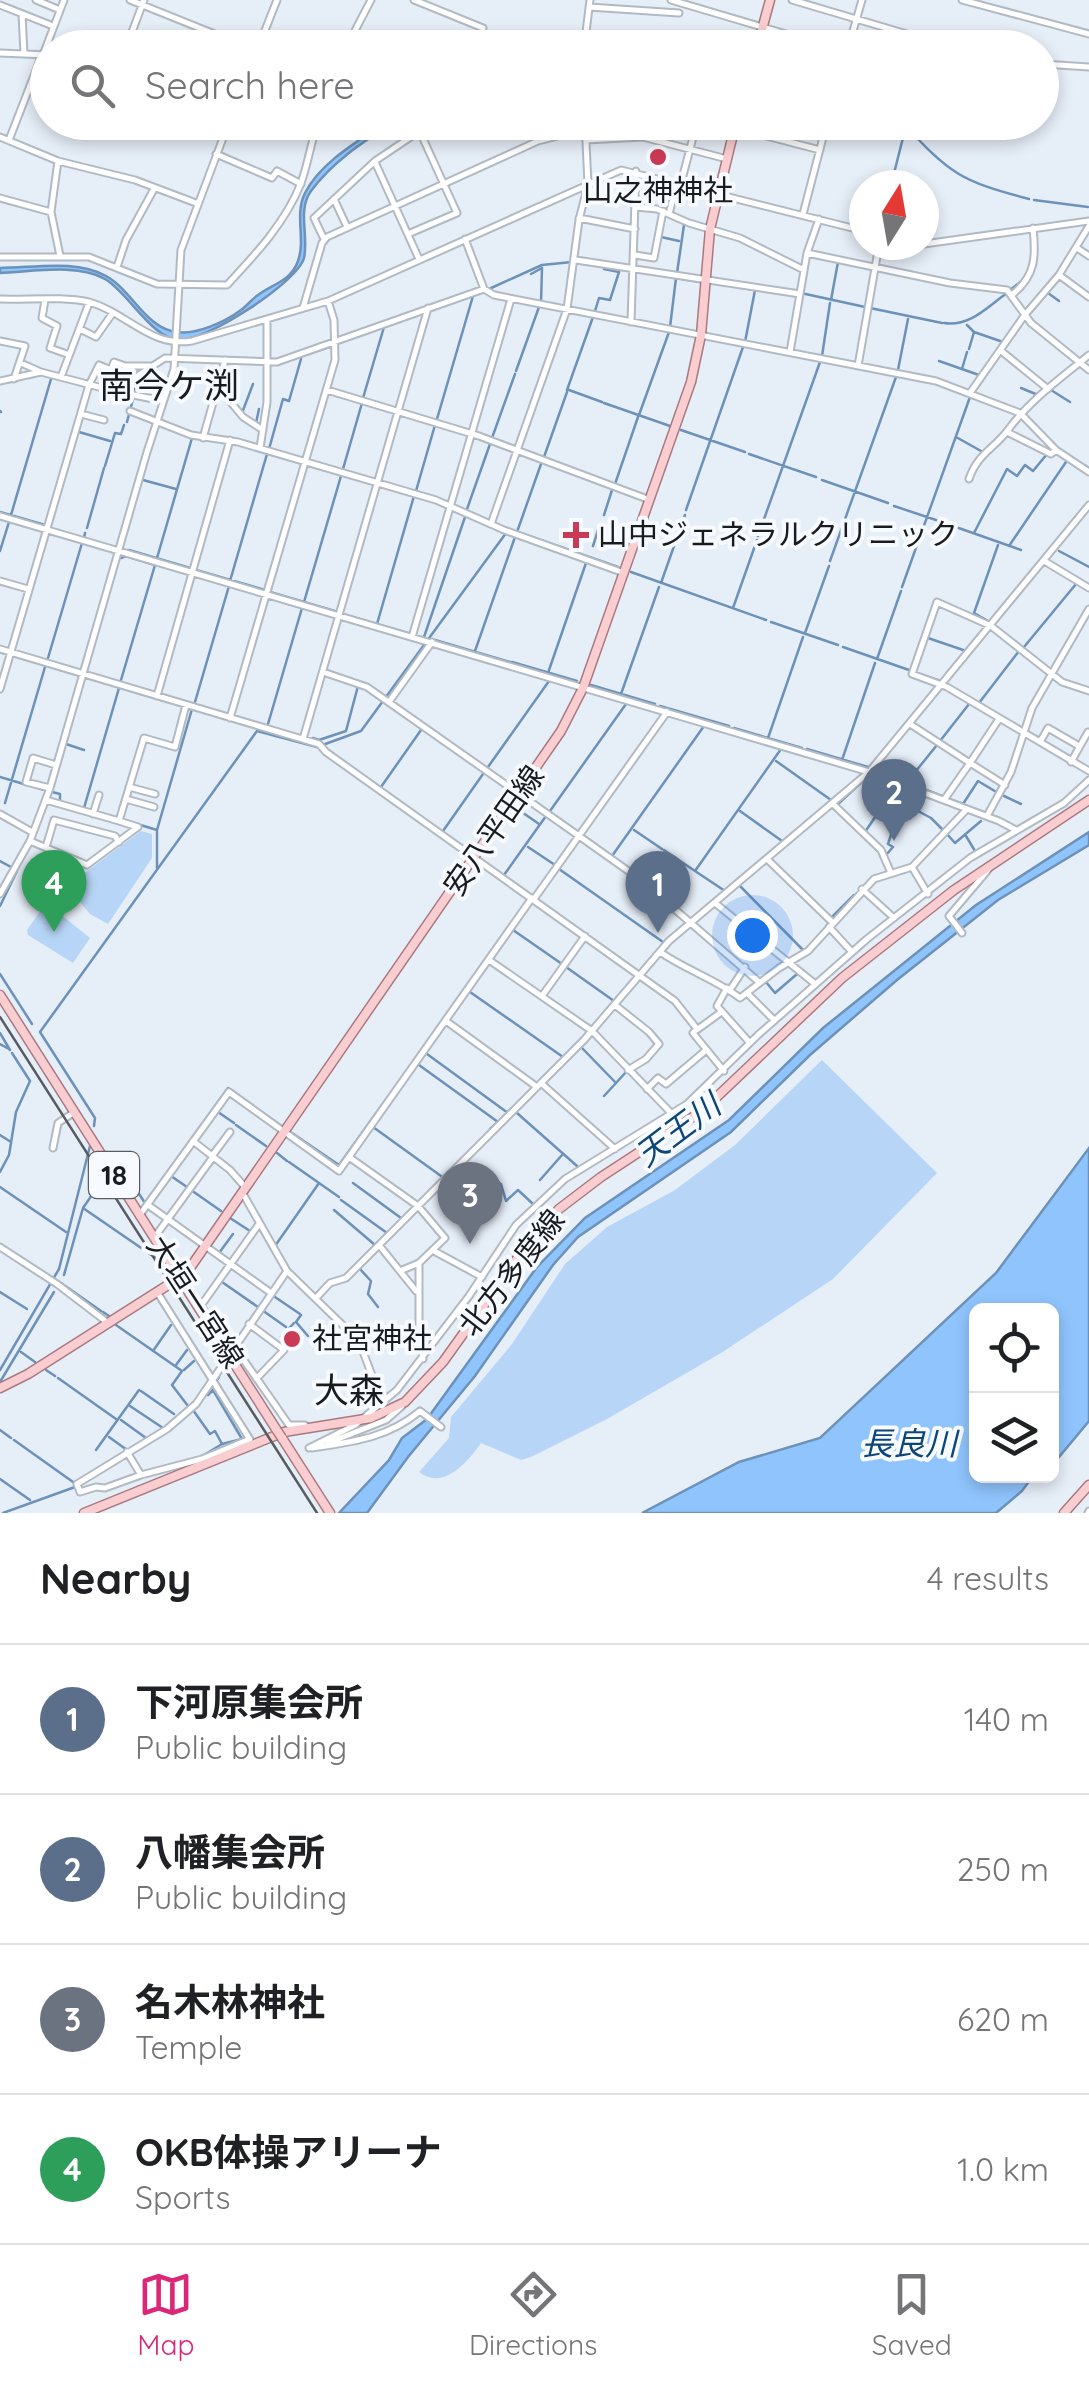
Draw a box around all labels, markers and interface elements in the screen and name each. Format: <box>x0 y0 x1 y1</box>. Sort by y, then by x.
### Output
search box <box>30 30 1059 140</box>
icon: search <box>65 58 120 113</box>
text: Search here <box>145 61 355 109</box>
marker: 山之神神社 <box>647 146 669 168</box>
north arrow <box>849 170 939 260</box>
place label: 山之神神社 <box>583 171 733 209</box>
district label: 南今ケ渕 <box>99 363 239 407</box>
place label: 山中ジェネラルクリニック <box>598 515 958 553</box>
marker: 山中ジェネラルクリニック <box>563 522 589 548</box>
street label: 安八平田線 <box>435 758 552 903</box>
pin: 2 <box>862 758 926 841</box>
pin: 4 <box>22 850 86 932</box>
pin: 1 <box>626 850 690 933</box>
your location <box>727 910 778 961</box>
water label: 天王川 <box>627 1083 730 1174</box>
road number: 18 <box>89 1152 139 1198</box>
pin: 3 <box>438 1162 502 1244</box>
street label: 北方多度線 <box>450 1202 572 1343</box>
street label: 大垣一宮線 <box>139 1228 253 1375</box>
map controls <box>969 1303 1059 1483</box>
button: locate <box>969 1303 1059 1393</box>
place label: 社宮神社 <box>312 1319 432 1357</box>
marker: 社宮神社 <box>281 1328 303 1350</box>
district label: 大森 <box>314 1368 384 1412</box>
button: layers <box>969 1393 1059 1483</box>
water label: 長良川 <box>861 1423 960 1463</box>
text: Nearby <box>40 1552 191 1605</box>
text: 4 results <box>927 1558 1049 1598</box>
text: 下河原集会所 <box>135 1678 363 1726</box>
text: 1 <box>66 1699 79 1739</box>
text: 140 m <box>964 1699 1049 1739</box>
text: Public building <box>135 1727 347 1767</box>
text: 八幡集会所 <box>135 1828 325 1876</box>
text: 2 <box>63 1849 82 1889</box>
text: 250 m <box>957 1849 1049 1889</box>
text: Public building <box>135 1877 347 1917</box>
text: 名木林神社 <box>135 1978 325 2026</box>
text: 3 <box>64 1999 81 2039</box>
text: 620 m <box>957 1999 1049 2039</box>
text: Temple <box>135 2027 242 2067</box>
text: OKB体操アリーナ <box>135 2128 442 2176</box>
text: 4 <box>63 2149 82 2189</box>
text: 1.0 km <box>957 2149 1049 2189</box>
text: Sports <box>135 2177 231 2217</box>
tab: Map <box>137 2267 194 2362</box>
tab: Directions <box>469 2267 597 2362</box>
tab: Saved <box>872 2267 952 2362</box>

